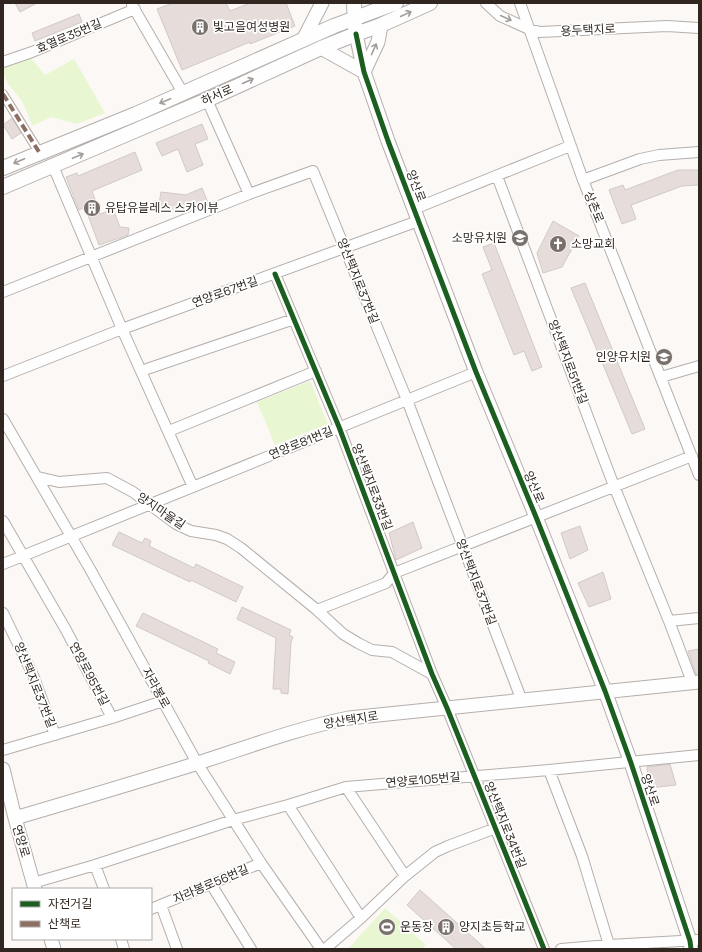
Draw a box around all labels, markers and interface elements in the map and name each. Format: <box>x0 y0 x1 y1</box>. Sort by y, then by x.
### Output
one-way arrow <box>399 10 411 17</box>
street label: 효열로35번길 <box>34 15 104 57</box>
one-way arrow <box>499 15 511 22</box>
building icon: 빛고을여성병원 <box>190 17 210 37</box>
place label: 빛고을여성병원 <box>213 19 290 35</box>
street label: 용두택지로 <box>560 21 616 39</box>
one-way arrow <box>371 44 378 56</box>
one-way arrow <box>242 77 254 85</box>
street label: 하서로 <box>199 81 235 109</box>
one-way arrow <box>159 98 171 105</box>
one-way arrow <box>71 152 83 159</box>
one-way arrow <box>13 158 25 165</box>
street label: 양산로 <box>403 168 429 204</box>
street label: 상촌로 <box>580 189 608 225</box>
building icon: 유탑유블레스 스카이뷰 <box>82 198 102 218</box>
place label: 유탑유블레스 스카이뷰 <box>105 200 219 216</box>
school or university icon: 소망유치원 <box>510 228 530 248</box>
place label: 소망유치원 <box>452 230 507 246</box>
church icon: 소망교회 <box>548 234 568 254</box>
street label: 양산택지로37번길 <box>333 236 383 326</box>
place label: 소망교회 <box>571 236 615 252</box>
street label: 연양로67번길 <box>190 273 260 311</box>
street label: 양산택지로51번길 <box>545 317 591 407</box>
school or university icon: 인양유치원 <box>654 347 674 367</box>
place label: 인양유치원 <box>596 349 651 365</box>
street label: 연양로81번길 <box>267 423 335 463</box>
street label: 양산택지로33번길 <box>348 441 396 533</box>
street label: 양산로 <box>520 469 548 505</box>
street label: 양지마을길 <box>134 489 188 533</box>
street label: 양산택지로37번길 <box>452 537 500 627</box>
street label: 연양로95번길 <box>66 639 112 709</box>
street label: 양산택지로37번길 <box>10 640 60 730</box>
street label: 자라봉로 <box>138 665 174 711</box>
street label: 양산택지로 <box>322 708 380 732</box>
street label: 연양로105번길 <box>385 769 461 791</box>
street label: 양산로 <box>637 772 663 808</box>
street label: 양산택지로34번길 <box>480 779 530 871</box>
street label: 연양로 <box>9 823 33 859</box>
street label: 자라봉로56번길 <box>171 861 251 907</box>
legend <box>12 888 152 940</box>
text: 자전거길 <box>48 896 92 912</box>
text: 산책로 <box>48 916 81 932</box>
sports icon: 운동장 <box>377 917 397 937</box>
building icon: 양지초등학교 <box>436 917 456 937</box>
place label: 운동장 <box>400 919 433 935</box>
place label: 양지초등학교 <box>459 919 525 935</box>

